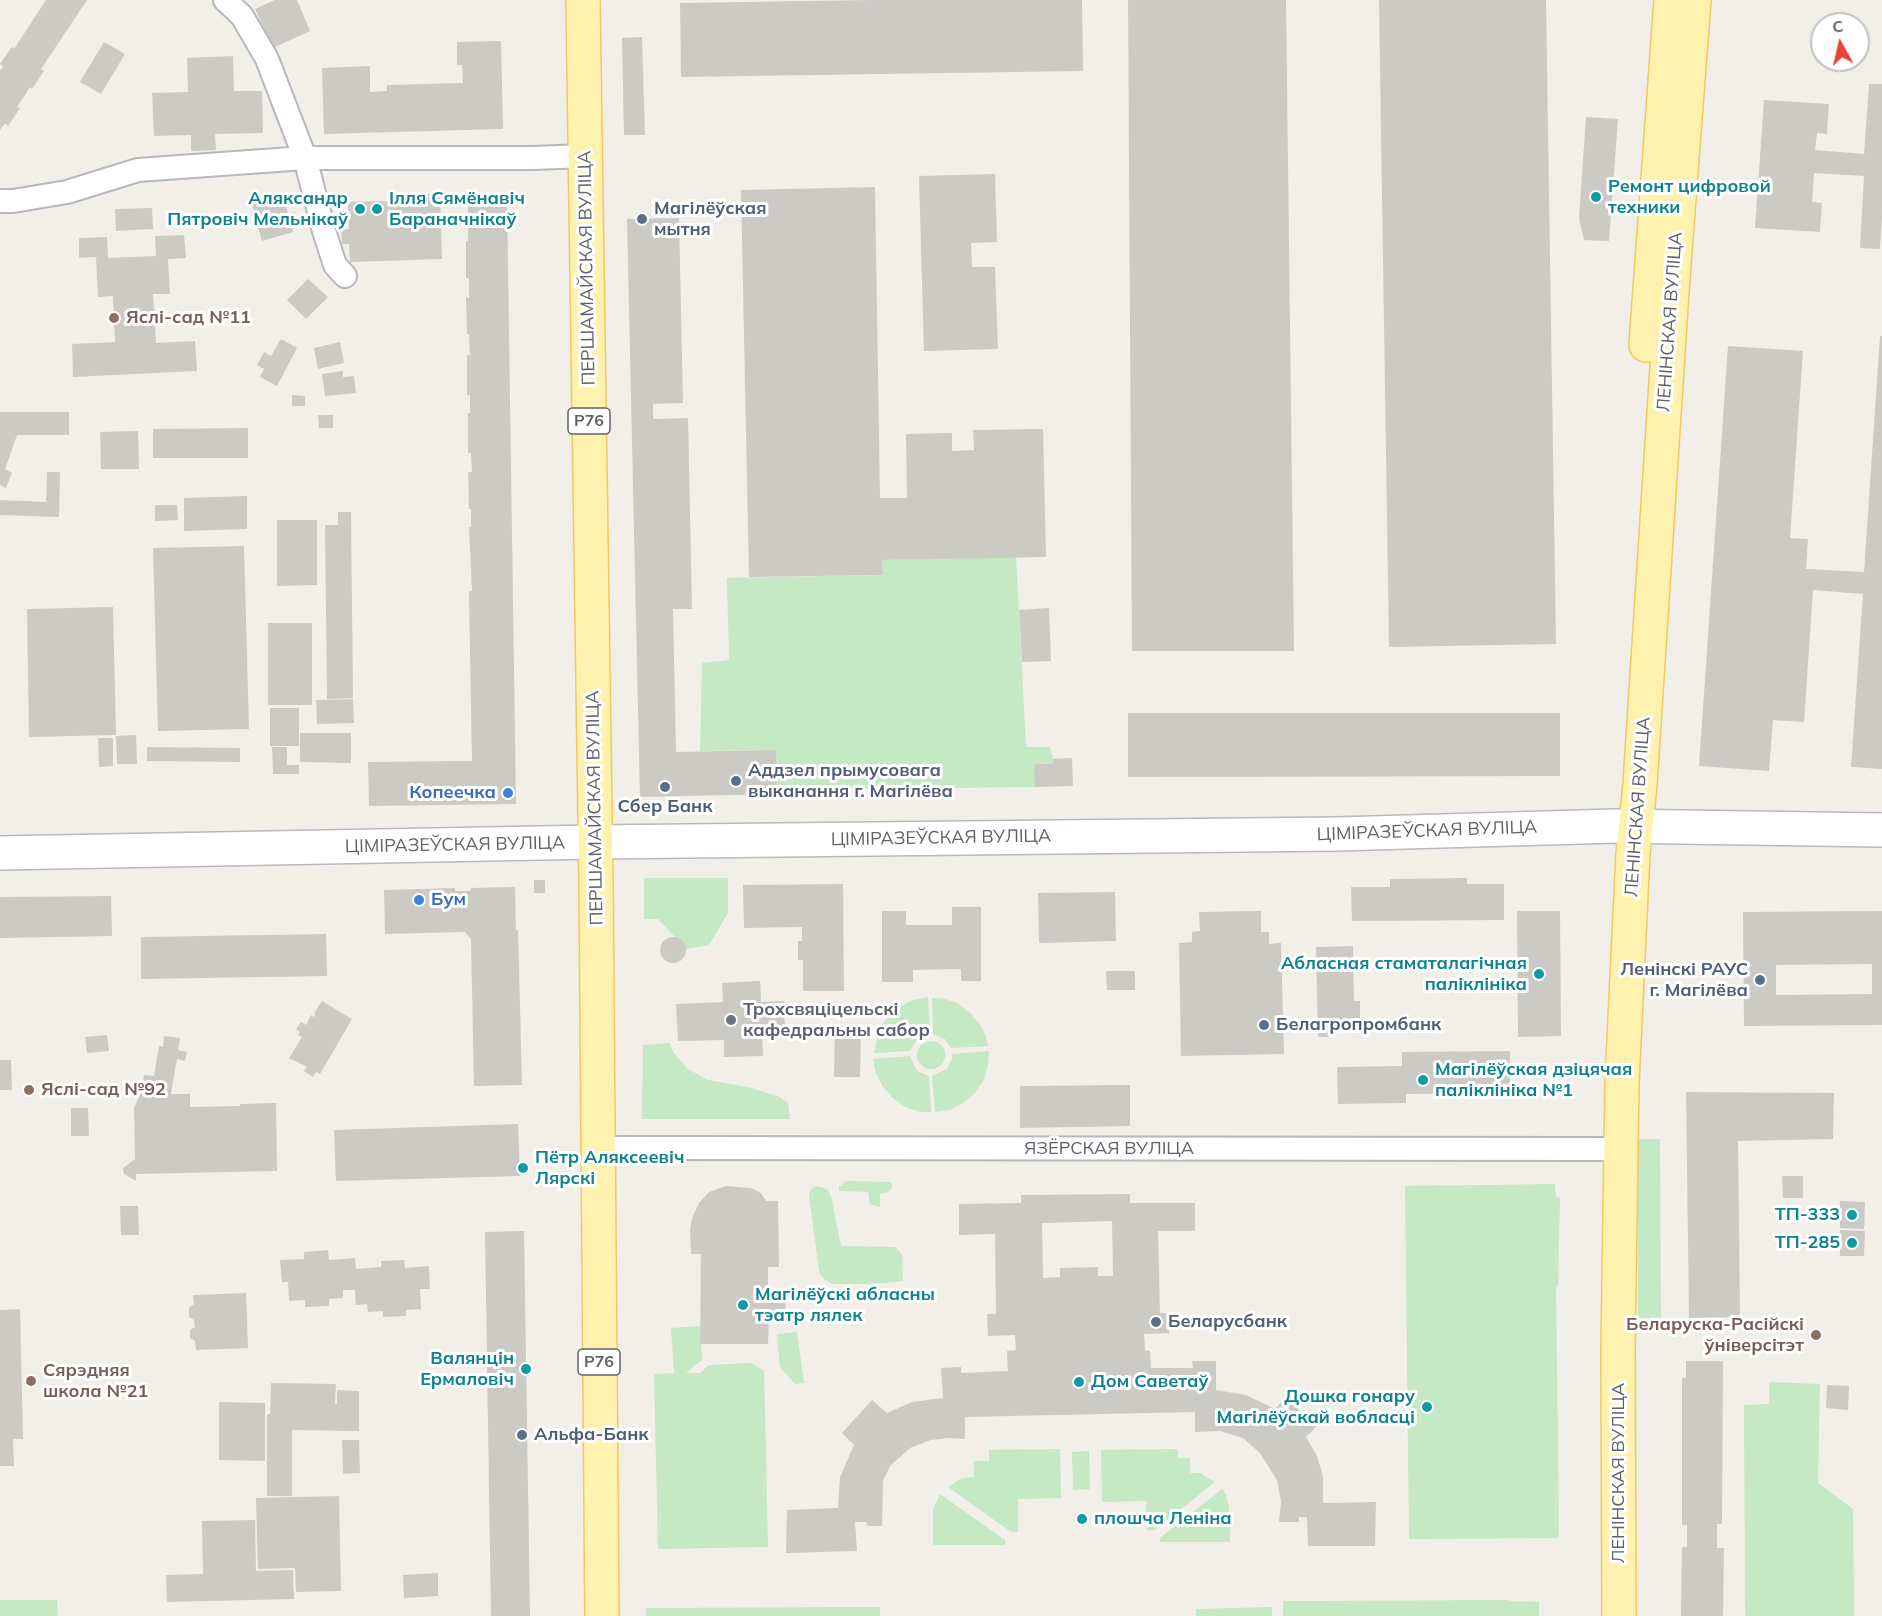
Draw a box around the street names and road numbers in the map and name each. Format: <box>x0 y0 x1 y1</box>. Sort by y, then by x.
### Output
street label: ПЕРШАМАЙСКАЯ ВУЛІЦА <box>574 150 600 386</box>
street label: ЛЕНІНСКАЯ ВУЛІЦА <box>1653 231 1687 413</box>
road number: Р76 <box>568 408 610 434</box>
street label: ПЕРШАМАЙСКАЯ ВУЛІЦА <box>582 690 608 926</box>
street label: ЛЕНІНСКАЯ ВУЛІЦА <box>1621 716 1655 898</box>
street label: ЦІМІРАЗЕЎСКАЯ ВУЛІЦА <box>1316 816 1538 846</box>
street label: ЦІМІРАЗЕЎСКАЯ ВУЛІЦА <box>831 825 1051 851</box>
street label: ЦІМІРАЗЕЎСКАЯ ВУЛІЦА <box>345 832 565 858</box>
street label: ЯЗЁРСКАЯ ВУЛІЦА <box>1024 1138 1194 1160</box>
road number: Р76 <box>578 1349 620 1375</box>
street label: ЛЕНІНСКАЯ ВУЛІЦА <box>1608 1383 1630 1563</box>

